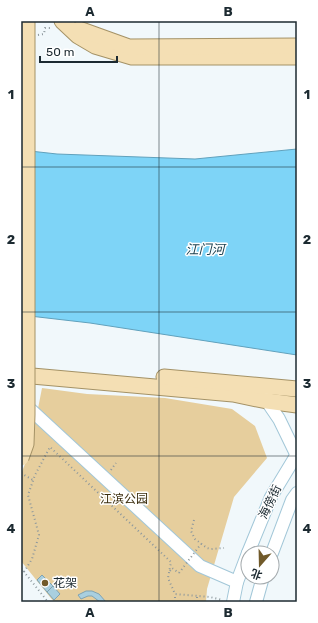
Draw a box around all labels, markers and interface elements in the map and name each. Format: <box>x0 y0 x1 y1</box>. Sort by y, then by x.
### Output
text: A <box>85 4 95 19</box>
text: B <box>223 4 233 19</box>
scale bar <box>40 38 117 64</box>
text: 50 m <box>46 45 74 59</box>
text: 1 <box>8 87 14 102</box>
text: 1 <box>304 87 310 102</box>
text: 2 <box>7 232 15 247</box>
text: 2 <box>303 232 311 247</box>
water label: 江门河 <box>185 242 227 257</box>
text: 3 <box>7 376 16 391</box>
text: 3 <box>303 376 312 391</box>
street label: 海傍街 <box>256 483 284 521</box>
park label: 江滨公园 <box>100 492 148 506</box>
text: 4 <box>7 521 16 536</box>
text: 4 <box>303 521 312 536</box>
north arrow <box>240 545 280 585</box>
text: 北 <box>249 566 264 582</box>
place label: 花架 <box>53 576 77 590</box>
marker: 花架 <box>40 578 50 588</box>
text: A <box>85 605 95 620</box>
text: B <box>223 605 233 620</box>

